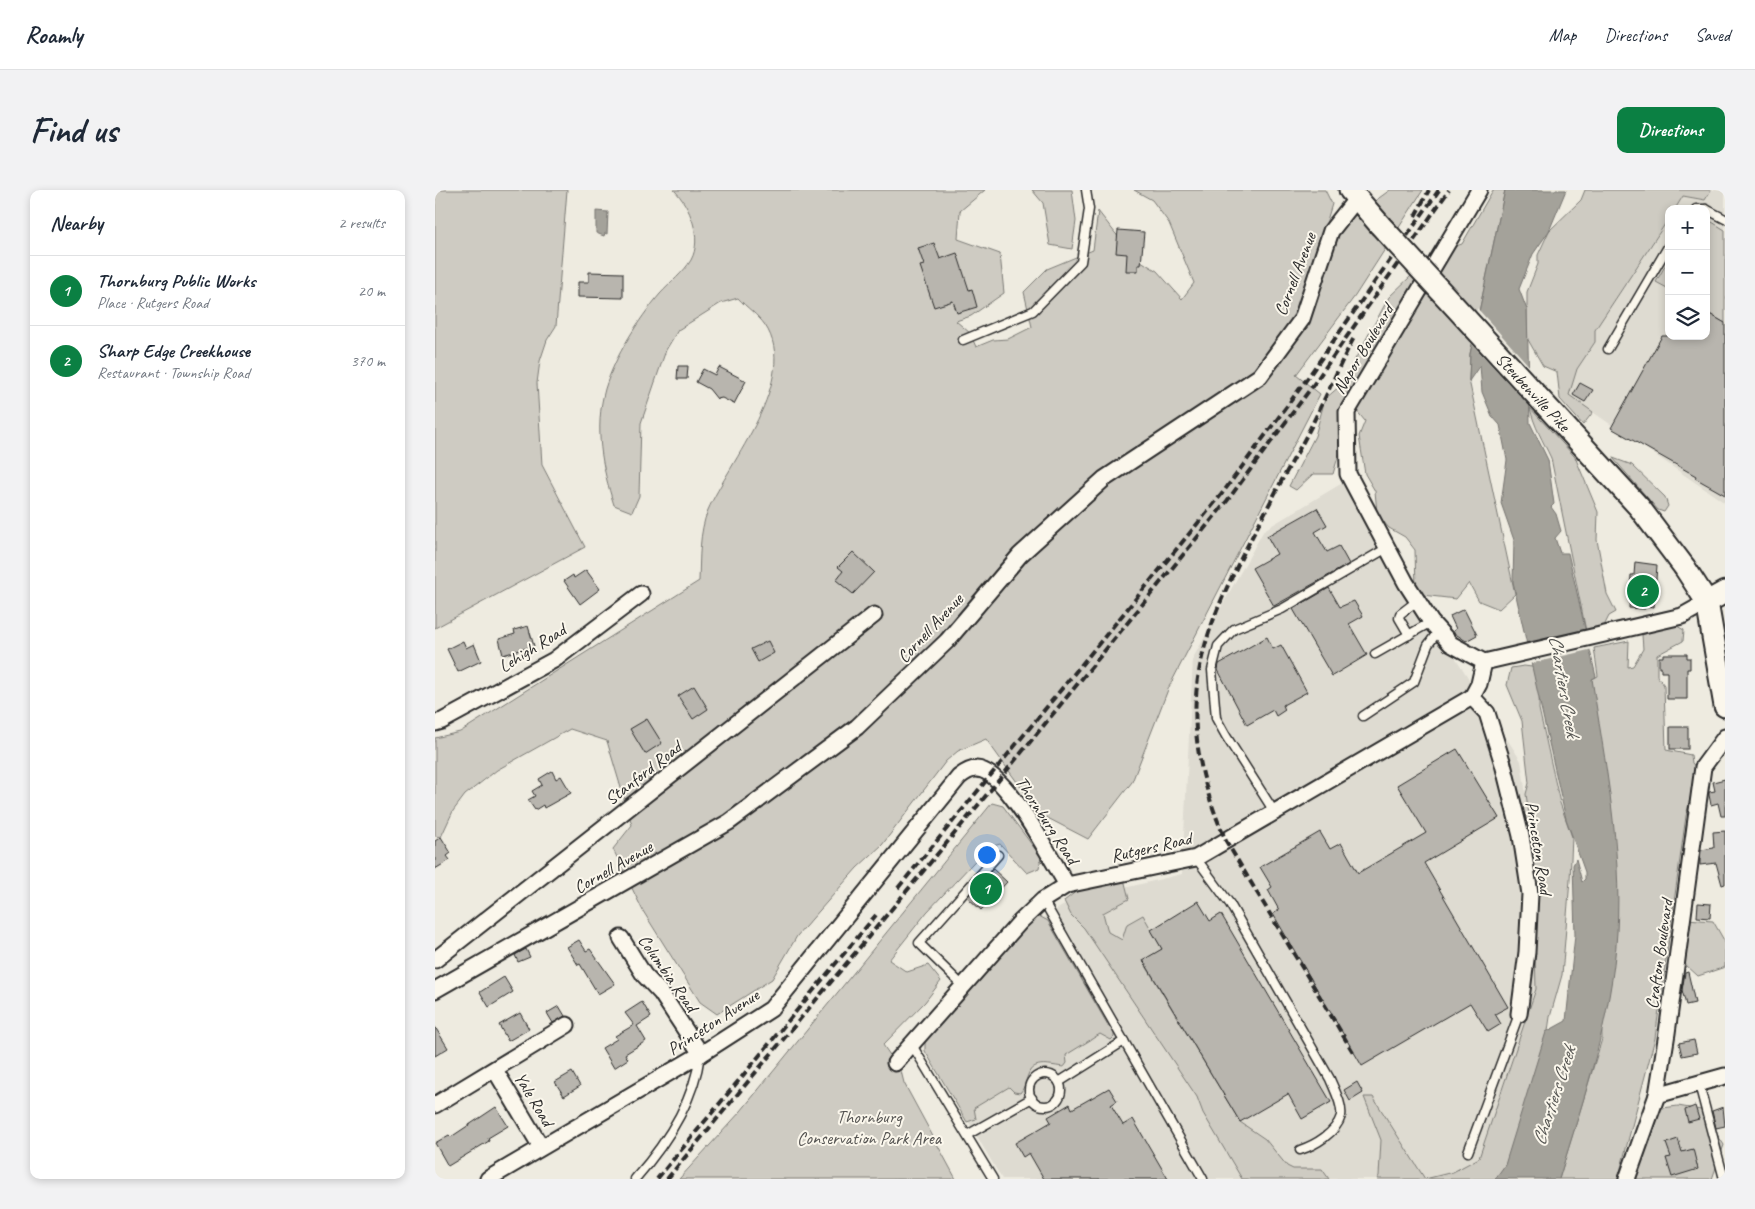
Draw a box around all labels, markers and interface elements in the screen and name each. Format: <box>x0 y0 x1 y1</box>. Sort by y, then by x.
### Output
text: Roamly <box>25 20 82 50</box>
text: Map <box>1549 24 1576 46</box>
text: Directions <box>1604 24 1667 46</box>
text: Saved <box>1695 24 1730 46</box>
button: Directions <box>1617 107 1725 153</box>
text: Find us <box>30 108 117 153</box>
map controls <box>1665 205 1710 340</box>
button: + <box>1665 205 1710 250</box>
text: Nearby <box>50 210 103 236</box>
text: 2 results <box>338 213 385 233</box>
street label: Cornell Avenue <box>1269 228 1321 319</box>
button: − <box>1665 250 1710 295</box>
text: Thornburg Public Works <box>97 269 255 293</box>
text: 1 <box>62 281 70 301</box>
text: 20 m <box>358 281 385 301</box>
text: Place · Rutgers Road <box>97 293 209 313</box>
button: layers <box>1665 295 1710 340</box>
street label: Napor Boulevard <box>1328 298 1400 398</box>
text: Sharp Edge Creekhouse <box>97 339 250 363</box>
street label: Steubenville Pike <box>1491 348 1576 437</box>
text: 2 <box>62 351 70 371</box>
text: 370 m <box>351 351 385 371</box>
text: Restaurant · Township Road <box>97 363 250 383</box>
pin: 2 <box>1627 572 1659 610</box>
street label: Cornell Avenue <box>892 588 969 667</box>
street label: Lehigh Road <box>494 617 572 677</box>
water label: Chartiers Creek <box>1543 634 1585 741</box>
street label: Stanford Road <box>600 734 688 810</box>
street label: Thornburg Road <box>1010 772 1085 871</box>
street label: Princeton Road <box>1521 800 1558 899</box>
street label: Rutgers Road <box>1109 826 1196 867</box>
street label: Cornell Avenue <box>570 835 657 898</box>
your location <box>974 842 1000 868</box>
pin: 1 <box>970 870 1002 908</box>
street label: Crafton Boulevard <box>1640 895 1678 1010</box>
street label: Columbia Road <box>633 930 704 1018</box>
street label: Princeton Avenue <box>663 984 764 1060</box>
water label: Chartiers Creek <box>1527 1041 1582 1148</box>
street label: Yale Road <box>509 1068 560 1133</box>
park label: Thornburg Conservation Park Area <box>797 1106 943 1149</box>

